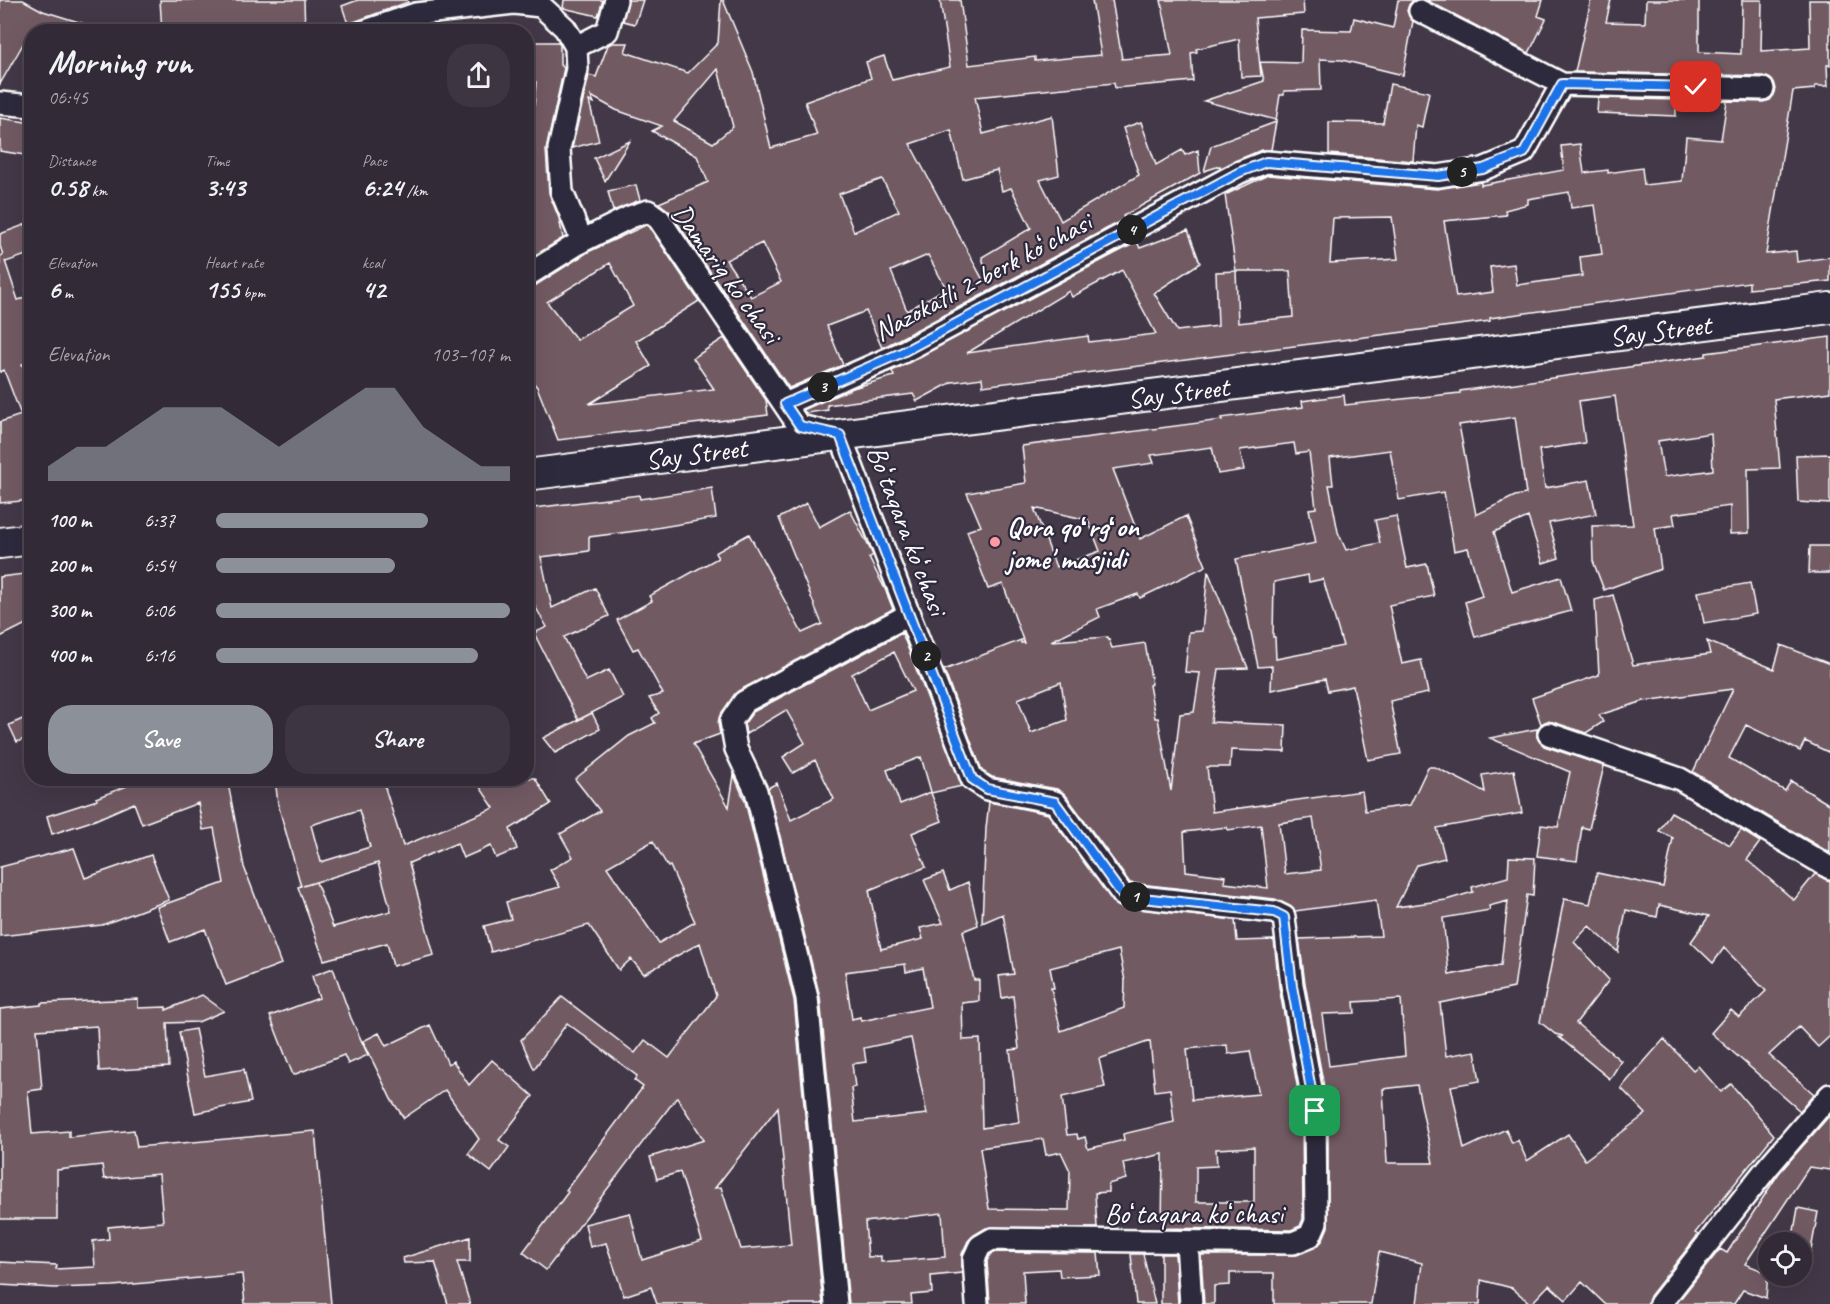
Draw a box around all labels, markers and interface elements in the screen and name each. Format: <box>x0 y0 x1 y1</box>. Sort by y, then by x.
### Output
text: Morning run <box>48 41 192 83</box>
button: share <box>447 44 510 107</box>
pin <box>1670 61 1721 112</box>
icon: check <box>1679 70 1712 103</box>
text: 06:45 <box>48 85 88 110</box>
text: Distance <box>48 151 96 171</box>
text: Time <box>205 151 229 171</box>
text: Pace <box>362 151 387 171</box>
pin: 5 <box>1447 157 1477 187</box>
text: 5 <box>1459 162 1465 182</box>
text: 0.58 <box>48 171 88 204</box>
text: 3:43 <box>205 171 245 204</box>
text: 6:24 <box>362 171 403 204</box>
text: km <box>88 181 107 201</box>
text: /km <box>403 181 428 201</box>
street label: Damariq koʻchasi <box>664 197 791 353</box>
street label: Nazokatli 2-berk koʻchasi <box>867 203 1100 349</box>
pin: 4 <box>1117 215 1147 245</box>
text: 4 <box>1128 220 1136 240</box>
text: Elevation <box>48 253 97 273</box>
text: Heart rate <box>205 253 263 273</box>
text: kcal <box>362 253 383 273</box>
text: 6 <box>48 273 60 306</box>
text: 155 <box>205 273 239 306</box>
text: 42 <box>362 273 385 306</box>
text: m <box>60 283 73 303</box>
text: bpm <box>239 283 265 303</box>
street label: Say Street <box>1607 307 1715 354</box>
text: Elevation <box>48 342 110 367</box>
text: 103–107 m <box>431 342 510 367</box>
street label: Say Street <box>1125 369 1233 416</box>
pin: 3 <box>808 372 838 402</box>
text: 3 <box>819 377 827 397</box>
street label: Say Street <box>643 430 751 477</box>
street label: Boʻtaqara koʻchasi <box>859 441 957 623</box>
text: 100 m <box>48 508 91 533</box>
text: 6:37 <box>144 508 175 533</box>
place label: Qora qoʻrgʻon jome' masjidi <box>1004 509 1140 576</box>
marker: Qora qoʻrgʻon jome' masjidi <box>988 535 1002 549</box>
text: 200 m <box>48 553 91 578</box>
text: 6:54 <box>144 553 175 578</box>
text: 300 m <box>48 598 91 623</box>
text: 6:06 <box>144 598 175 623</box>
pin: 2 <box>911 641 941 671</box>
text: 400 m <box>48 643 91 668</box>
text: 6:16 <box>144 643 175 668</box>
text: 2 <box>922 646 930 666</box>
button: Save <box>48 705 273 774</box>
button: Share <box>285 705 510 774</box>
pin: 1 <box>1120 882 1150 912</box>
text: 1 <box>1131 887 1139 907</box>
pin <box>1289 1085 1340 1136</box>
icon: arrive <box>1298 1094 1331 1127</box>
street label: Boʻtaqara koʻchasi <box>1105 1196 1287 1231</box>
map controls <box>1758 1232 1812 1286</box>
button: locate <box>1758 1232 1812 1286</box>

